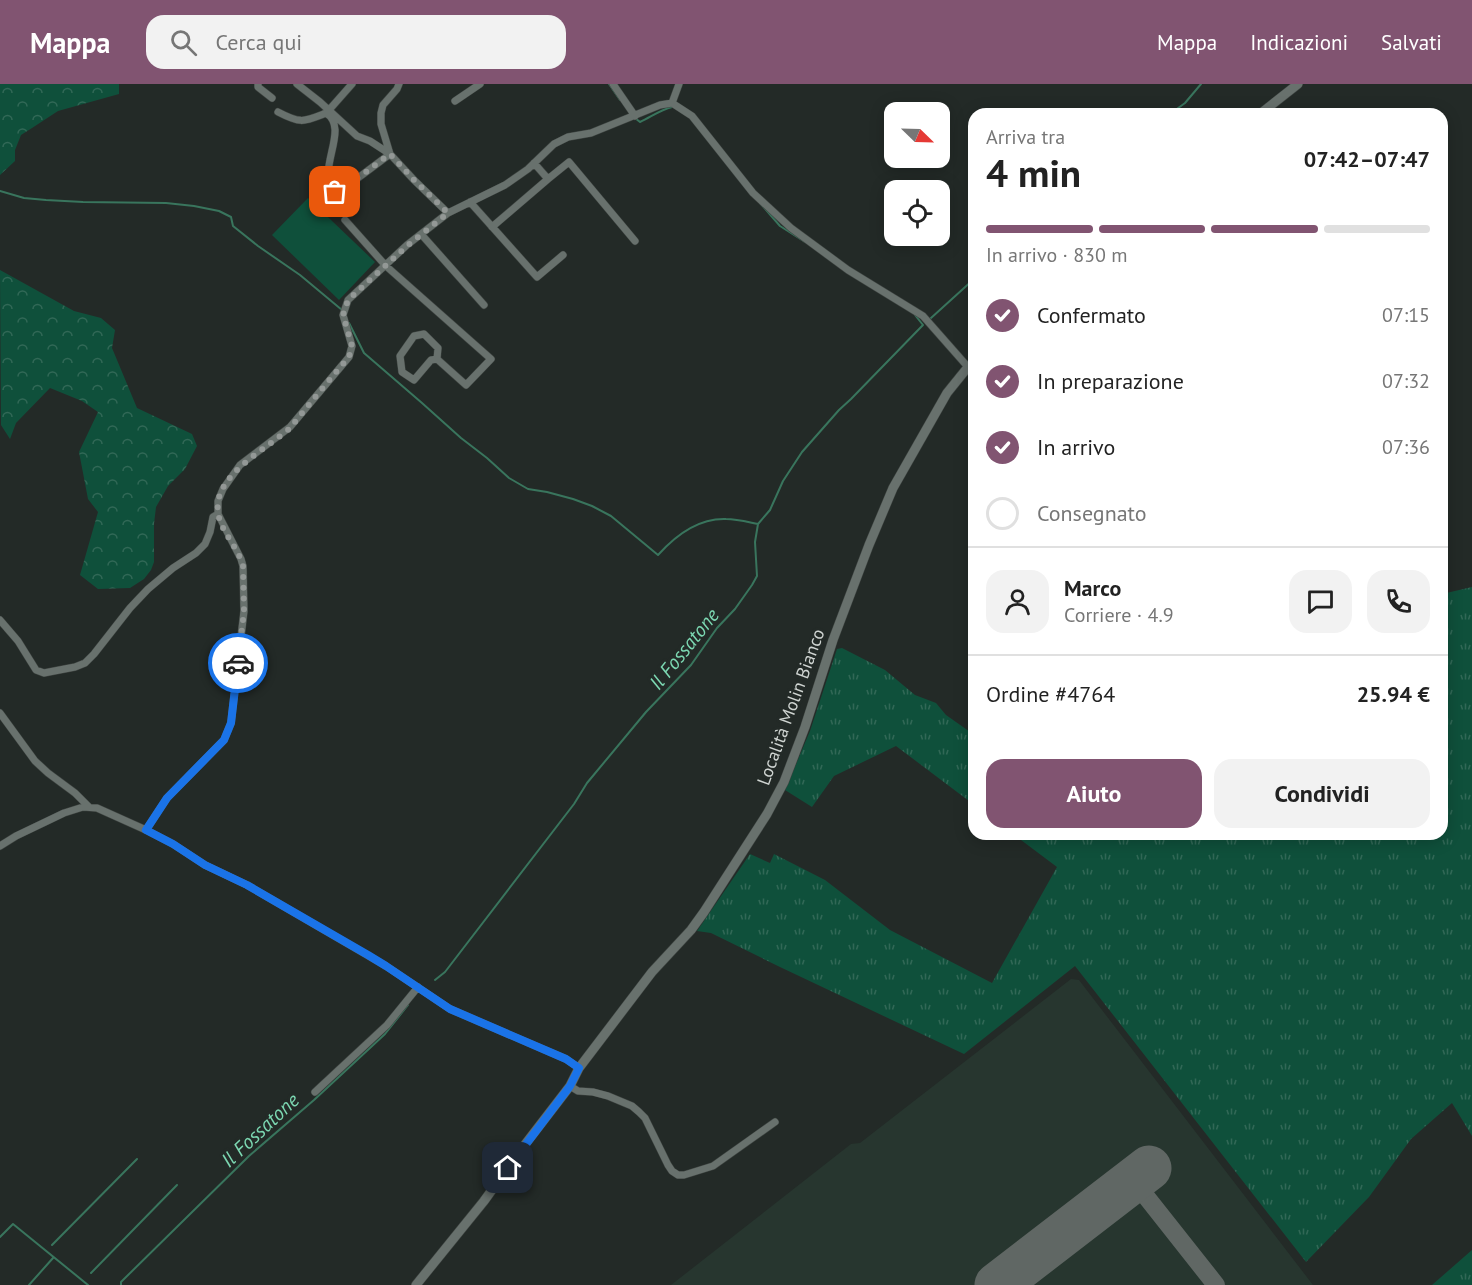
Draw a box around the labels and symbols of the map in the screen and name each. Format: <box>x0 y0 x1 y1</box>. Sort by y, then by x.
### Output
north arrow <box>884 102 950 168</box>
pin <box>309 166 360 217</box>
water label: Il Fossatone <box>643 602 725 695</box>
street label: Località Molin Bianco <box>752 625 830 788</box>
courier <box>208 633 268 693</box>
water label: Il Fossatone <box>215 1087 305 1173</box>
pin <box>482 1142 533 1193</box>

